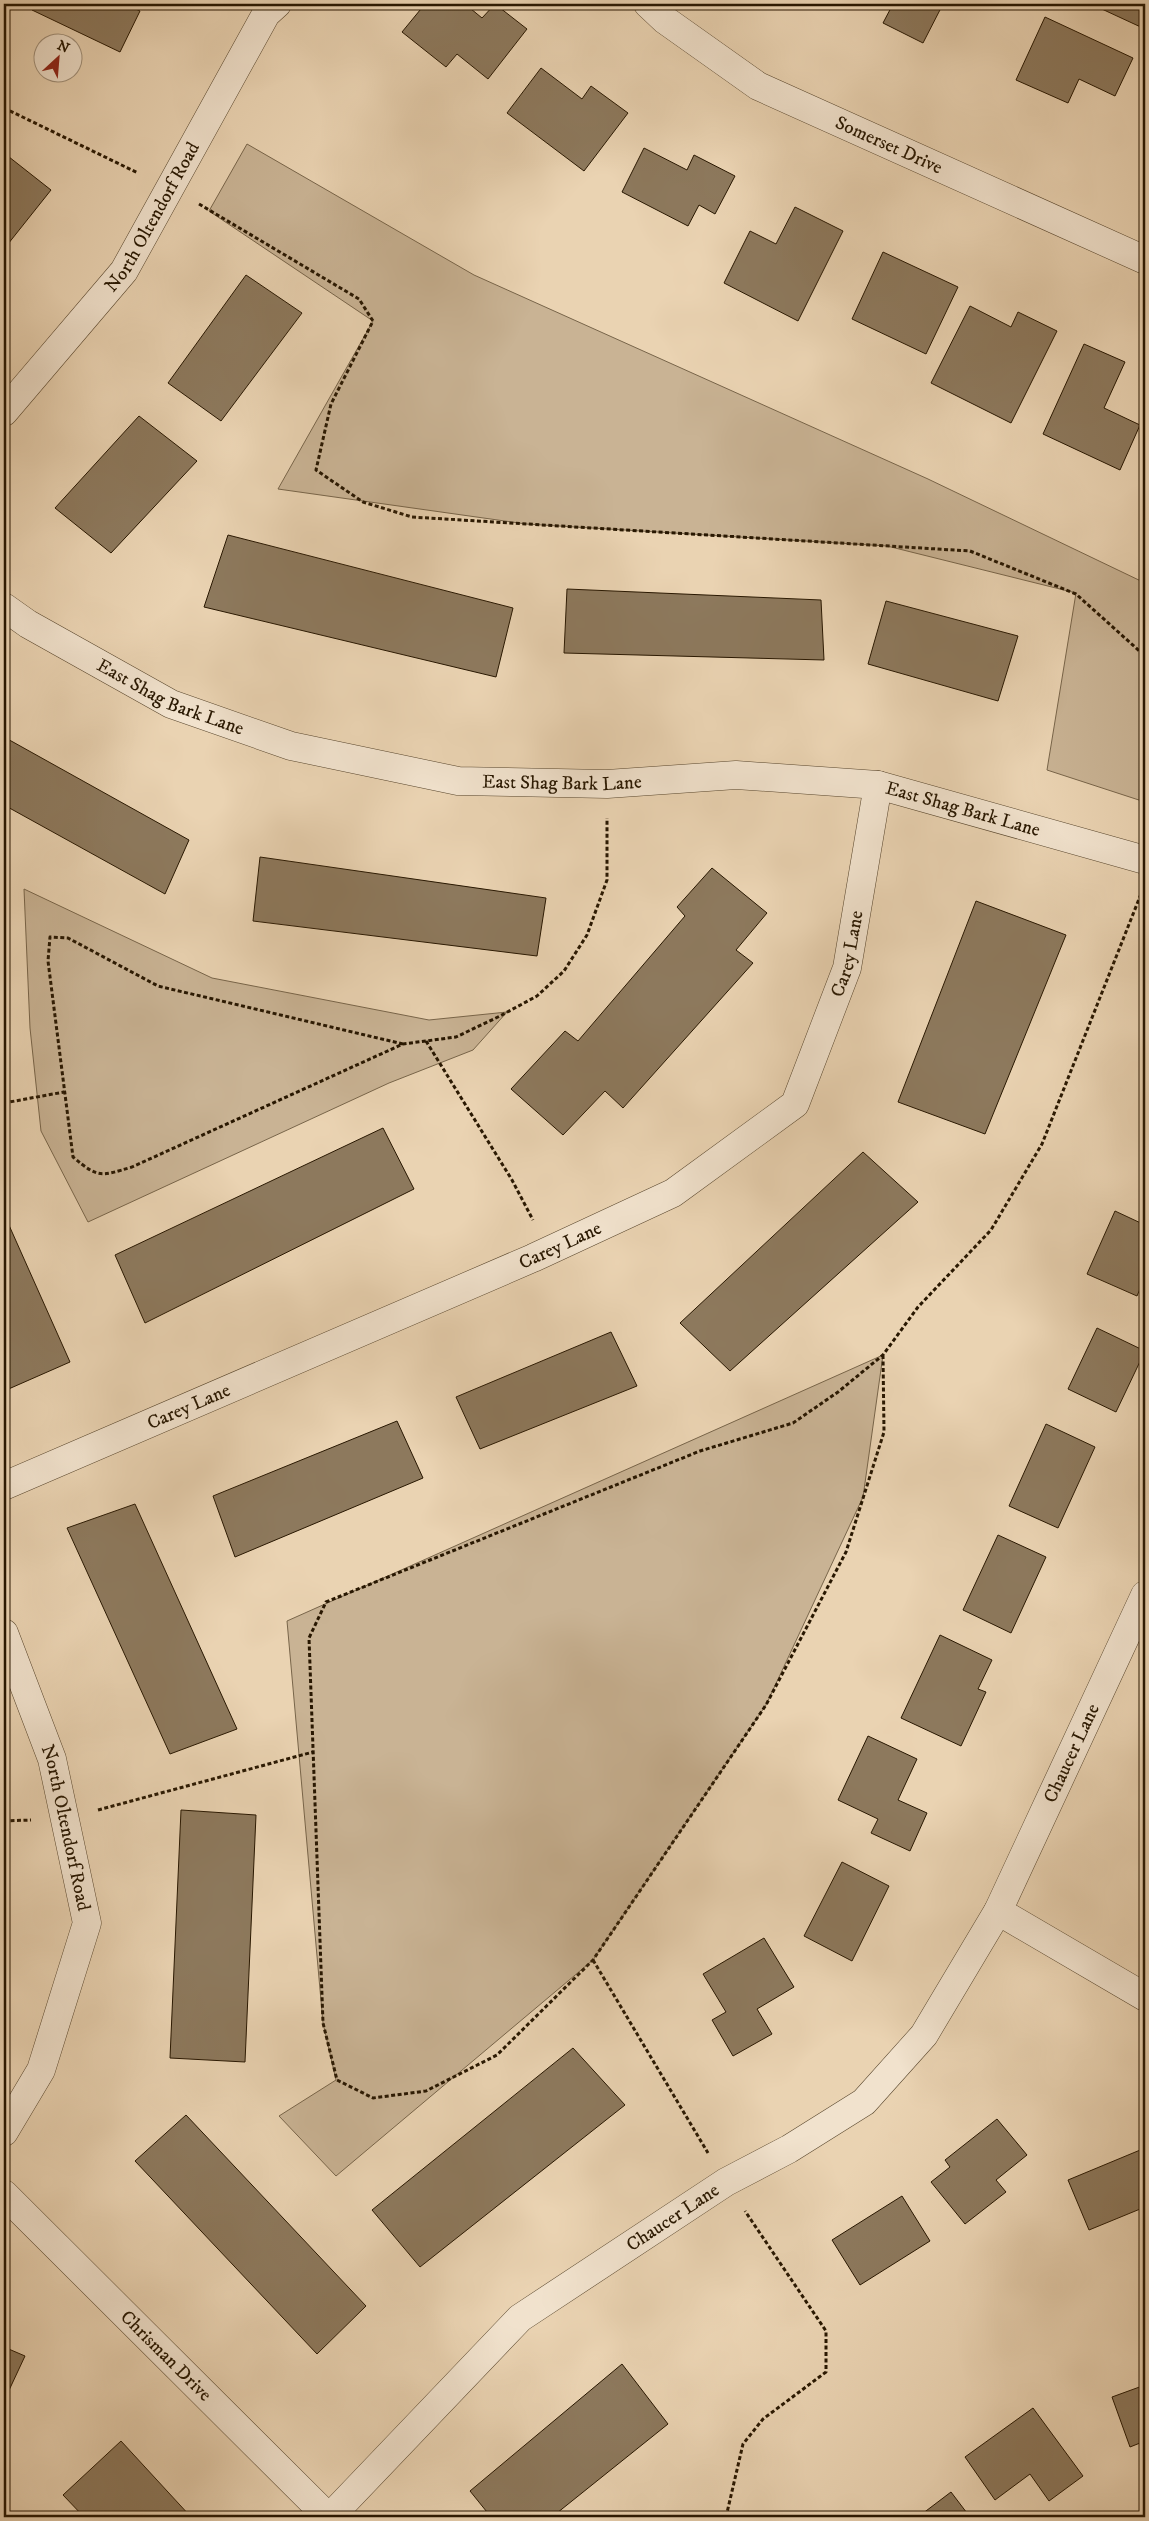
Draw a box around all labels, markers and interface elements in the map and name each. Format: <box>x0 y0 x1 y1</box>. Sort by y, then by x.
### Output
north arrow <box>32 32 82 82</box>
text: N <box>54 37 73 58</box>
street label: Somerset Drive <box>832 111 946 179</box>
street label: North Oltendorf Road <box>100 137 205 297</box>
street label: East Shag Bark Lane <box>93 653 247 740</box>
street label: East Shag Bark Lane <box>482 770 643 796</box>
street label: East Shag Bark Lane <box>883 776 1043 842</box>
street label: Carey Lane <box>825 909 868 1000</box>
street label: Carey Lane <box>515 1216 605 1274</box>
street label: Carey Lane <box>143 1378 234 1434</box>
street label: Chaucer Lane <box>1038 1700 1104 1806</box>
street label: North Oltendorf Road <box>36 1741 96 1914</box>
street label: Chaucer Lane <box>622 2178 724 2256</box>
street label: Chrisman Drive <box>116 2305 217 2406</box>

